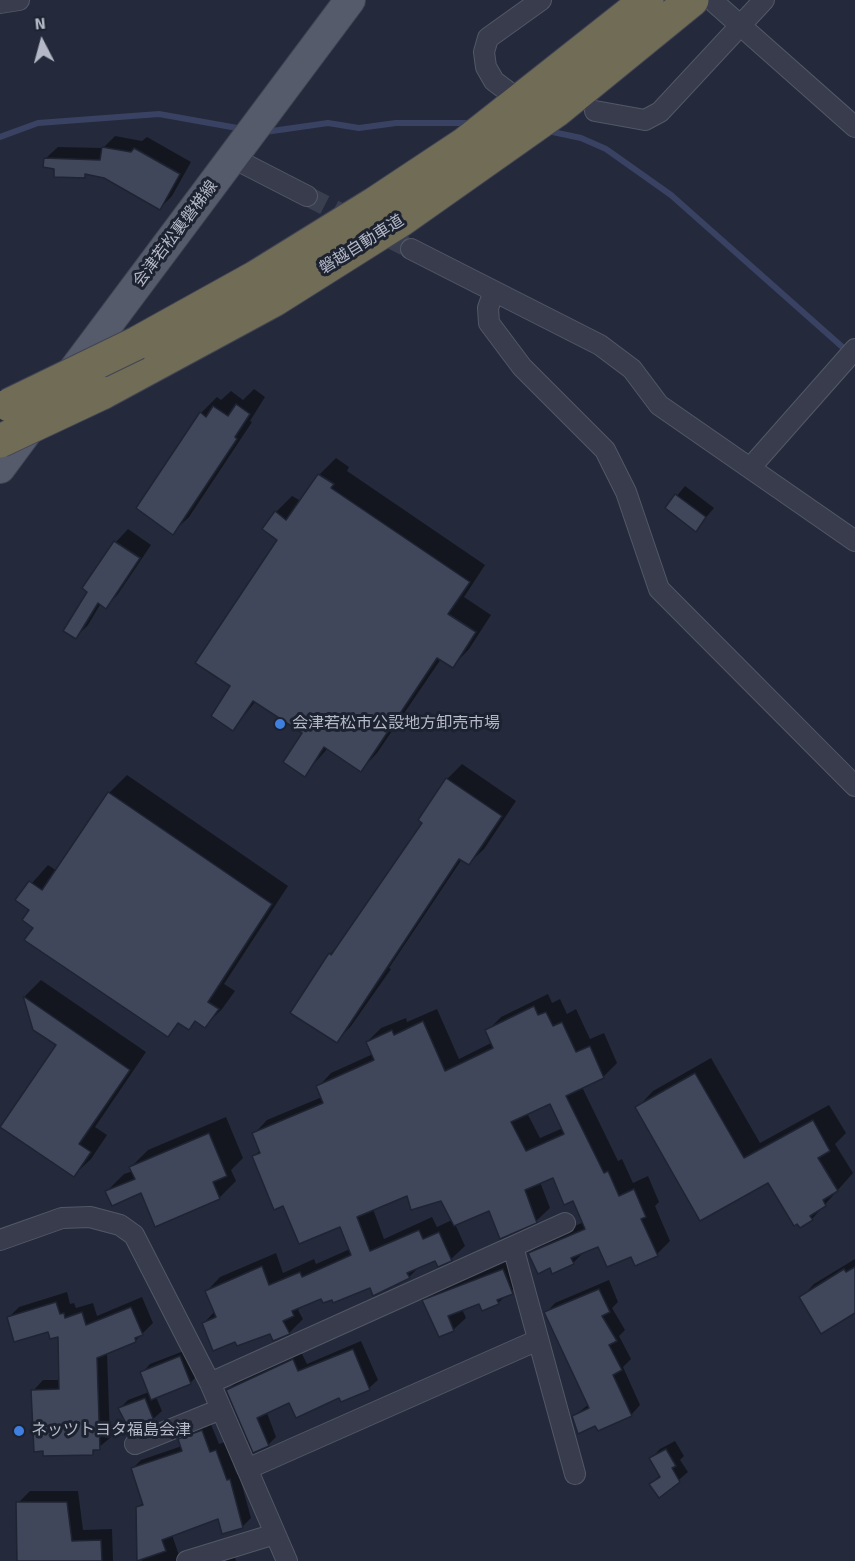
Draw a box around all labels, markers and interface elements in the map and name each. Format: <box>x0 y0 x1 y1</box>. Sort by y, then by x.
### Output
north arrow <box>12 12 72 72</box>
text: N <box>34 14 47 35</box>
street label: 会津若松裏磐梯線 <box>130 177 222 291</box>
street label: 磐越自動車道 <box>316 211 408 279</box>
place label: 会津若松市公設地方卸売市場 <box>292 714 500 734</box>
marker: 会津若松市公設地方卸売市場 <box>273 717 287 731</box>
place label: ネッツトヨタ福島会津 <box>31 1421 191 1441</box>
marker: ネッツトヨタ福島会津 <box>12 1424 26 1438</box>

